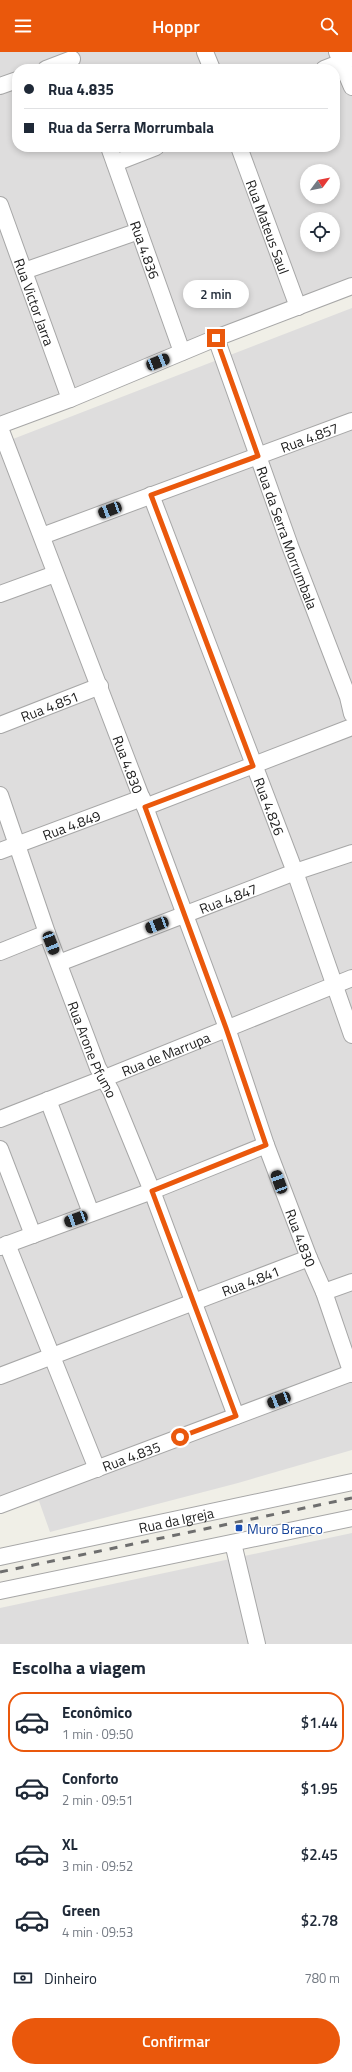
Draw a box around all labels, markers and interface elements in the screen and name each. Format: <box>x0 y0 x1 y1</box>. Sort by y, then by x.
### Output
text: Hoppr <box>152 13 200 40</box>
icon: menu <box>12 15 34 37</box>
icon: search <box>318 15 340 37</box>
text: Rua 4.835 <box>48 78 114 101</box>
text: Rua da Serra Morrumbala <box>48 116 214 139</box>
north arrow <box>300 164 340 204</box>
map controls <box>300 164 340 252</box>
street label: Rua Mateus Saul <box>241 177 295 277</box>
button: locate <box>300 212 340 252</box>
street label: Rua 4.836 <box>126 218 166 282</box>
street label: Rua Victor Jarra <box>10 255 60 349</box>
callout: 2 min <box>183 280 249 308</box>
text: 2 min <box>200 284 232 304</box>
route end <box>207 329 225 347</box>
car <box>145 352 171 372</box>
street label: Rua 4.857 <box>277 417 341 457</box>
street label: Rua da Serra Morrumbala <box>252 463 324 612</box>
car <box>97 500 123 520</box>
street label: Rua 4.851 <box>17 685 81 727</box>
street label: Rua 4.830 <box>108 732 149 796</box>
street label: Rua 4.826 <box>249 774 290 838</box>
street label: Rua 4.849 <box>39 804 103 845</box>
street label: Rua 4.847 <box>196 877 260 919</box>
car <box>144 915 170 935</box>
car <box>41 930 61 956</box>
street label: Rua Arone Pfumo <box>63 998 123 1101</box>
street label: Rua de Marrupa <box>118 1026 213 1081</box>
car <box>269 1169 289 1195</box>
street label: Rua 4.830 <box>281 1206 322 1270</box>
car <box>63 1209 89 1229</box>
street label: Rua 4.841 <box>218 1260 282 1301</box>
car <box>266 1390 292 1410</box>
route start <box>171 1428 189 1446</box>
street label: Rua 4.835 <box>99 1435 163 1476</box>
street label: Rua da Igreja <box>137 1501 215 1538</box>
place label: Muro Branco <box>247 1518 323 1539</box>
marker: Muro Branco <box>234 1523 244 1533</box>
text: Escolha a viagem <box>12 1654 146 1681</box>
text: Econômico <box>62 1701 132 1724</box>
icon: car <box>14 1704 50 1740</box>
text: $1.44 <box>301 1711 338 1734</box>
text: 1 min · 09:50 <box>62 1724 133 1744</box>
text: Conforto <box>62 1767 119 1790</box>
icon: car <box>14 1770 50 1806</box>
text: $1.95 <box>301 1777 338 1800</box>
text: 2 min · 09:51 <box>62 1790 133 1810</box>
text: XL <box>62 1833 78 1856</box>
icon: car <box>14 1836 50 1872</box>
text: $2.45 <box>301 1843 338 1866</box>
text: 3 min · 09:52 <box>62 1856 133 1876</box>
text: Green <box>62 1899 100 1922</box>
icon: car <box>14 1902 50 1938</box>
text: $2.78 <box>301 1909 338 1932</box>
text: 4 min · 09:53 <box>62 1922 133 1942</box>
icon: cash <box>12 1967 34 1989</box>
text: Dinheiro <box>44 1967 97 1990</box>
text: 780 m <box>304 1968 340 1988</box>
button: Confirmar <box>12 2018 340 2064</box>

